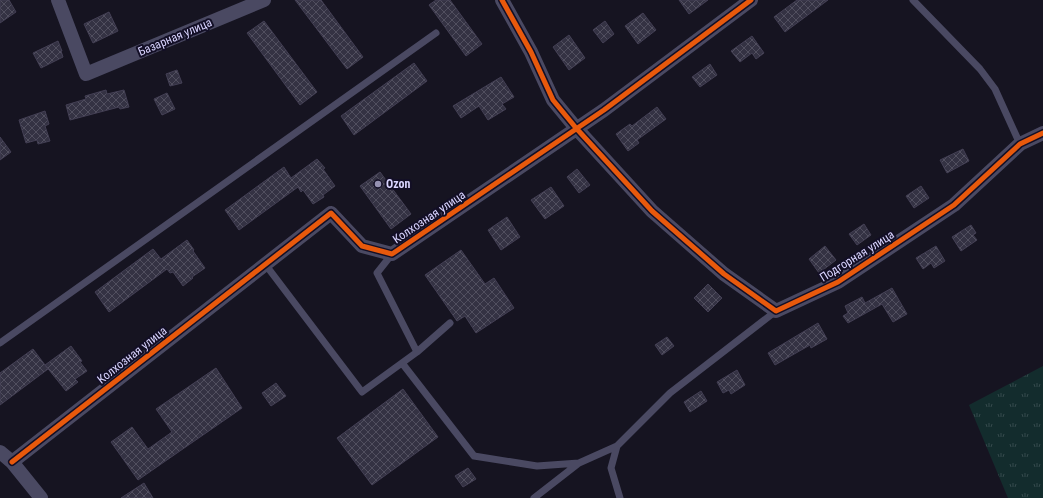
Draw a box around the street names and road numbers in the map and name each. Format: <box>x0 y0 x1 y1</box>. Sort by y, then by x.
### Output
street label: Базарная улица <box>136 15 214 59</box>
street label: Колхозная улица <box>390 187 468 246</box>
street label: Подгорная улица <box>817 227 897 285</box>
street label: Колхозная улица <box>94 323 170 387</box>

